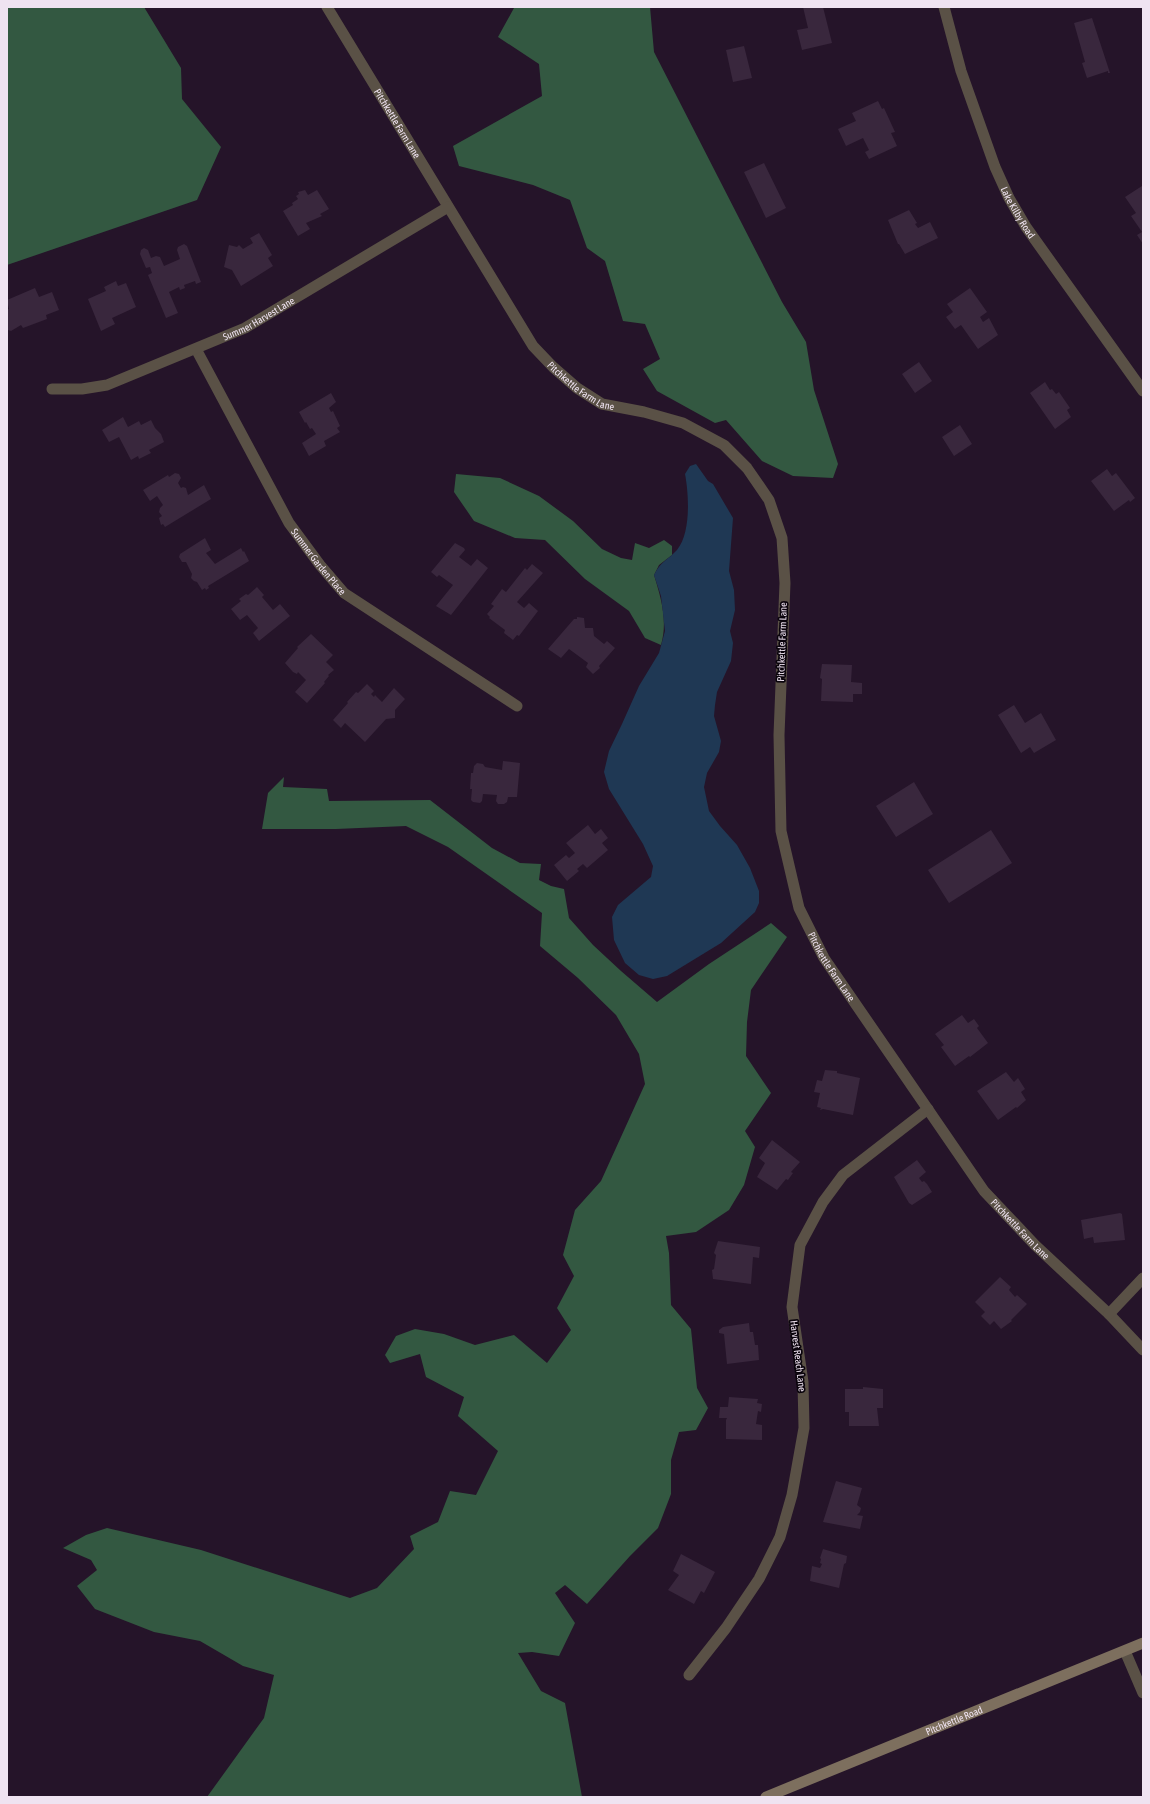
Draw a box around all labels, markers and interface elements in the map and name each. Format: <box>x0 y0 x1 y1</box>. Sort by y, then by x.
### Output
street label: Pitchkettle Farm Lane <box>372 86 423 160</box>
street label: Lake Kilby Road <box>999 185 1038 240</box>
street label: Summer Harvest Lane <box>221 294 297 342</box>
street label: Pitchkettle Farm Lane <box>545 359 616 412</box>
street label: Summer Garden Place <box>289 526 349 597</box>
street label: Pitchkettle Farm Lane <box>775 602 789 682</box>
street label: Pitchkettle Farm Lane <box>806 930 858 1003</box>
street label: Pitchkettle Farm Lane <box>989 1197 1052 1262</box>
street label: Harvest Reach Lane <box>788 1320 808 1393</box>
street label: Pitchkettle Road <box>924 1704 984 1737</box>

